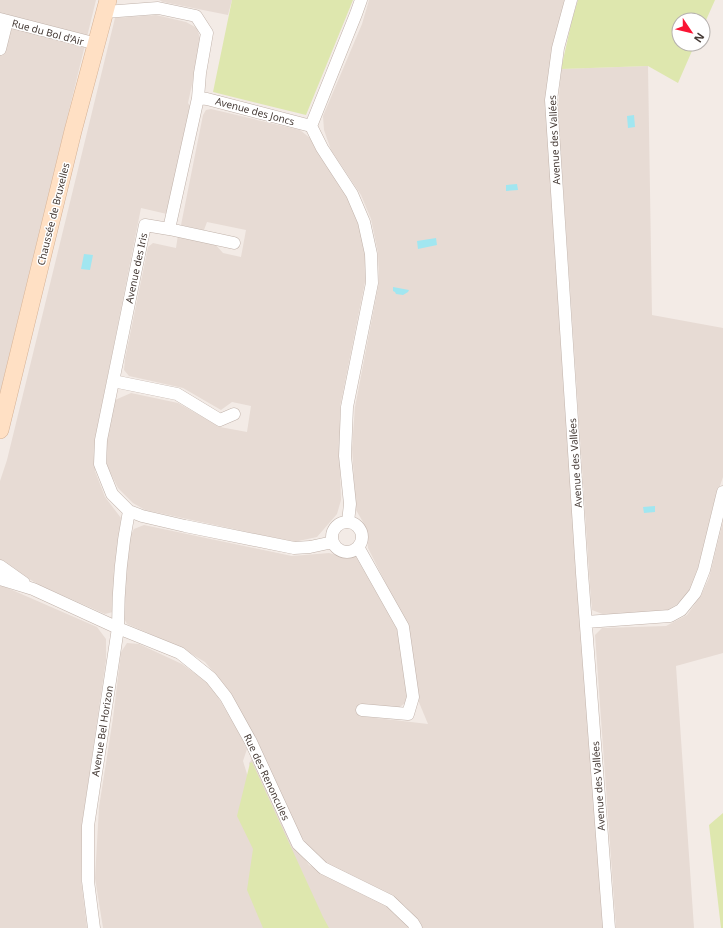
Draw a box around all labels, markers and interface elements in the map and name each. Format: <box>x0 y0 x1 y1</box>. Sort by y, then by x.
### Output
north arrow <box>671 12 711 52</box>
street label: Rue du Bol d'Air <box>10 16 86 48</box>
text: N <box>691 30 708 46</box>
street label: Avenue des Joncs <box>214 94 296 128</box>
street label: Avenue des Vallées <box>545 95 563 185</box>
street label: Chaussée de Bruxelles <box>33 161 73 267</box>
street label: Avenue des Iris <box>122 231 150 305</box>
street label: Avenue des Vallées <box>565 418 585 508</box>
street label: Avenue Bel Horizon <box>88 684 116 778</box>
street label: Rue des Renoncules <box>241 731 293 823</box>
street label: Avenue des Vallées <box>588 741 608 831</box>

